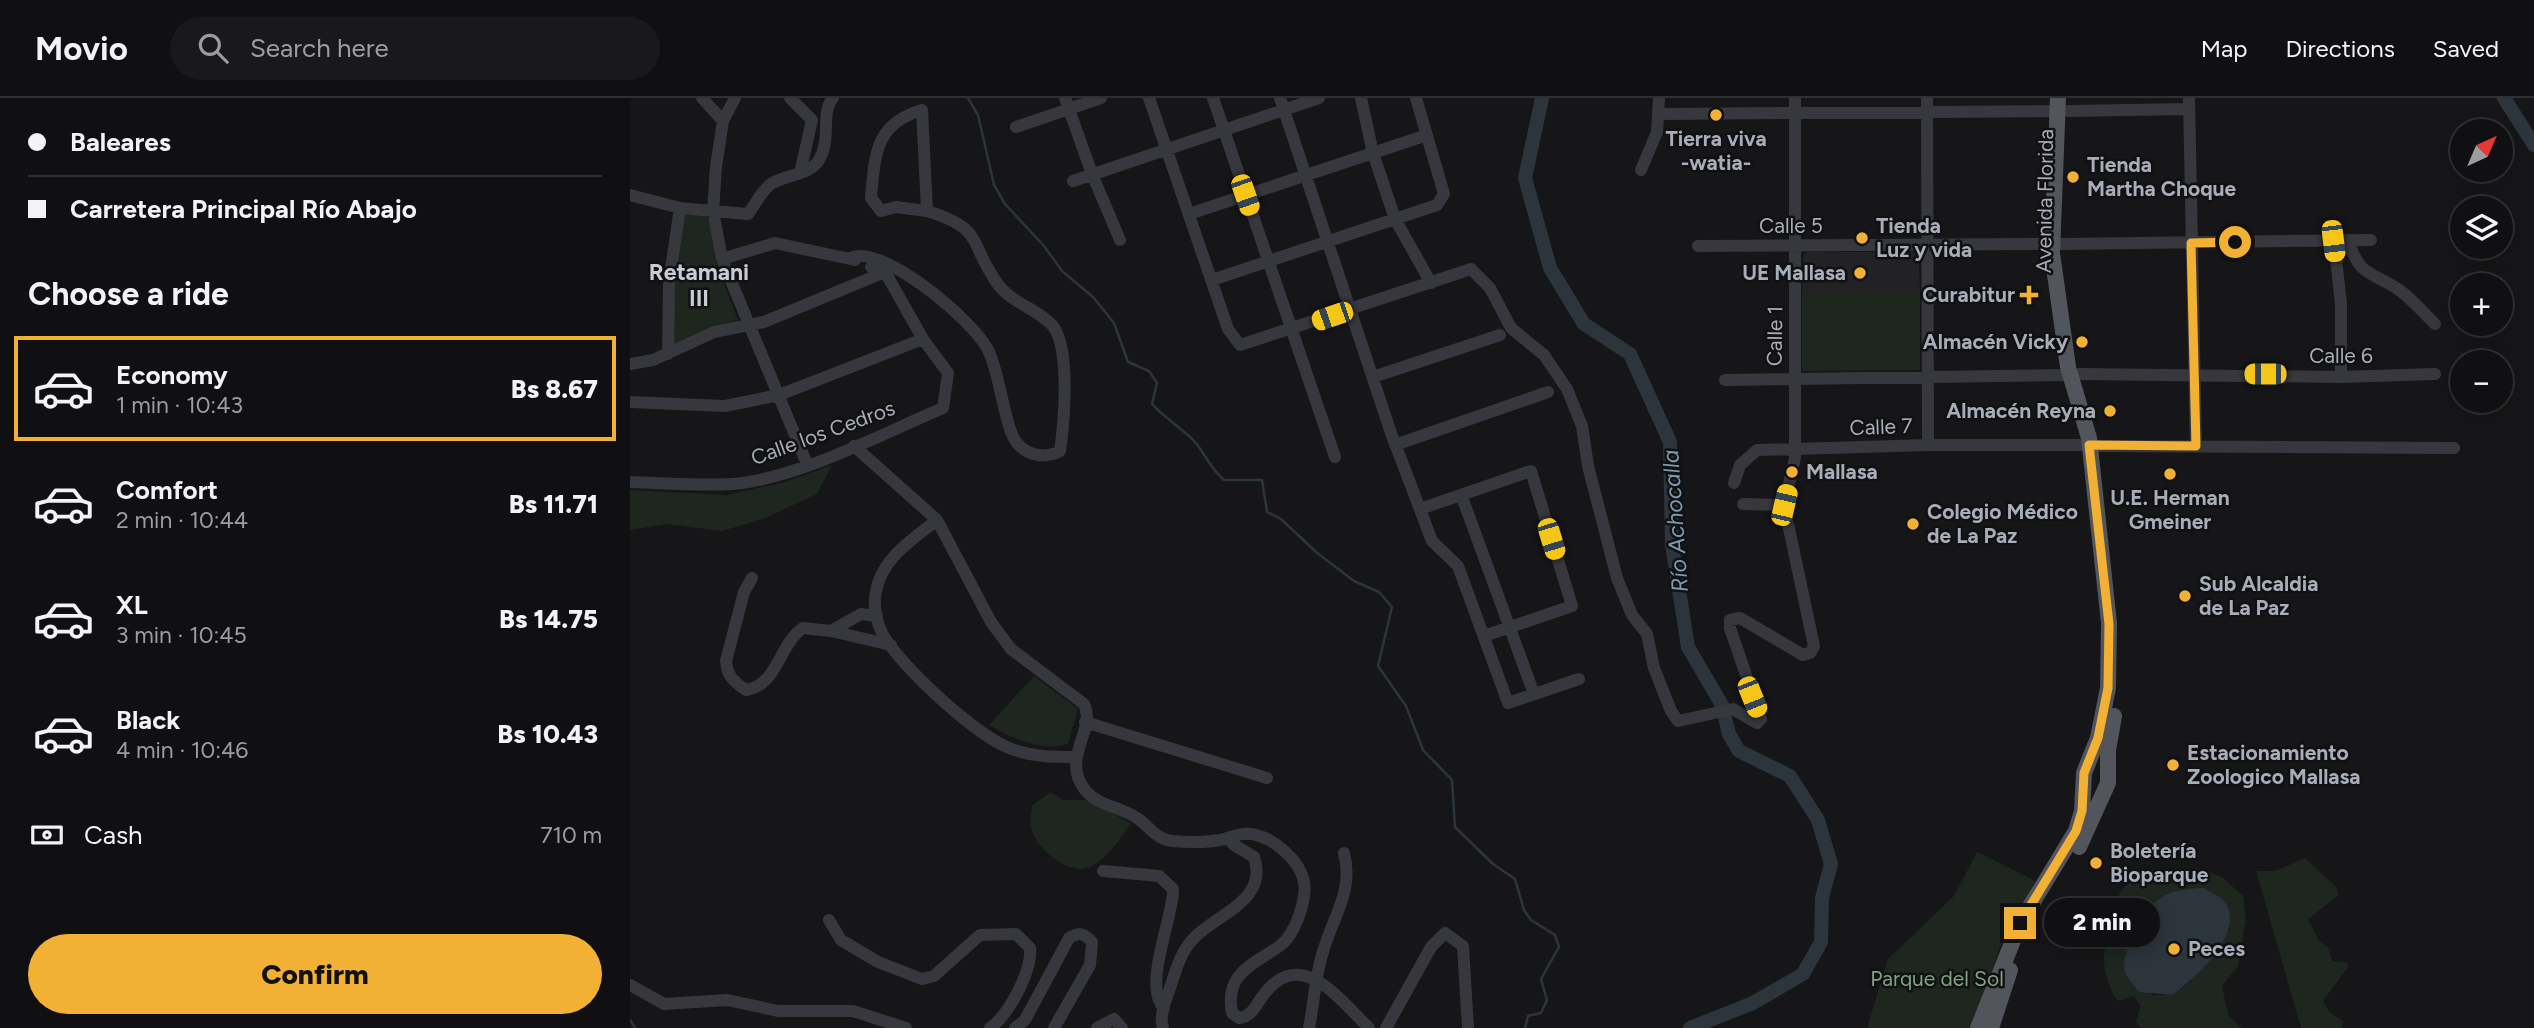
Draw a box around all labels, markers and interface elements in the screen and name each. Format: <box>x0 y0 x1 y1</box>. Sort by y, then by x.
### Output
search box <box>170 17 660 80</box>
text: Movio <box>35 29 128 68</box>
icon: search <box>194 29 232 67</box>
text: Search here <box>250 32 389 64</box>
text: Map <box>2201 34 2247 63</box>
text: Directions <box>2285 34 2395 63</box>
text: Saved <box>2433 34 2499 63</box>
marker: Tierra viva -watia- <box>1708 107 1724 123</box>
north arrow <box>2450 119 2513 182</box>
map controls <box>2450 119 2513 413</box>
text: Baleares <box>70 126 171 158</box>
place label: Tierra viva -watia- <box>1665 126 1767 175</box>
street label: Avenida Florida <box>2031 129 2058 273</box>
place label: Tienda Martha Choque <box>2087 152 2237 201</box>
marker: Tienda Martha Choque <box>2065 169 2081 185</box>
car <box>1229 172 1262 218</box>
text: Carretera Principal Río Abajo <box>70 193 417 225</box>
button: layers <box>2450 196 2513 259</box>
street label: Calle 5 <box>1759 213 1823 238</box>
place label: Tienda Luz y vida <box>1876 213 1972 262</box>
car <box>2321 219 2346 263</box>
route start <box>2219 226 2251 258</box>
marker: Tienda Luz y vida <box>1854 230 1870 246</box>
district label: Retamani III <box>649 258 749 312</box>
place label: UE Mallasa <box>1742 260 1846 285</box>
marker: UE Mallasa <box>1852 265 1868 281</box>
button: + <box>2450 273 2513 336</box>
text: Choose a ride <box>28 275 229 313</box>
place label: Curabitur <box>1922 282 2015 307</box>
marker: Curabitur <box>2021 287 2037 303</box>
car <box>1309 299 1356 333</box>
street label: Calle 1 <box>1761 306 1788 366</box>
place label: Almacén Vicky <box>1923 329 2069 354</box>
marker: Almacén Vicky <box>2074 334 2090 350</box>
street label: Calle 6 <box>2309 343 2373 368</box>
button: − <box>2450 350 2513 413</box>
icon: car <box>32 357 95 420</box>
text: Economy <box>116 359 228 391</box>
car <box>2245 364 2287 385</box>
text: Bs 8.67 <box>511 373 598 405</box>
text: 1 min · 10:43 <box>116 391 243 419</box>
street label: Calle los Cedros <box>747 395 898 470</box>
place label: Almacén Reyna <box>1946 398 2096 423</box>
marker: Almacén Reyna <box>2102 403 2118 419</box>
street label: Calle 7 <box>1849 413 1913 440</box>
water label: Río Achocalla <box>1656 449 1694 593</box>
place label: Mallasa <box>1806 459 1878 484</box>
marker: Mallasa <box>1784 464 1800 480</box>
marker: U.E. Herman Gmeiner <box>2162 466 2178 482</box>
icon: car <box>32 472 95 535</box>
text: Comfort <box>116 474 218 506</box>
car <box>1770 482 1799 528</box>
place label: U.E. Herman Gmeiner <box>2110 485 2230 534</box>
text: Bs 11.71 <box>509 488 598 520</box>
place label: Colegio Médico de La Paz <box>1927 499 2078 548</box>
text: 2 min · 10:44 <box>116 506 248 534</box>
car <box>1535 516 1568 562</box>
marker: Colegio Médico de La Paz <box>1905 516 1921 532</box>
place label: Sub Alcaldia de La Paz <box>2199 571 2318 620</box>
icon: car <box>32 587 95 650</box>
marker: Sub Alcaldia de La Paz <box>2177 588 2193 604</box>
text: XL <box>116 589 148 621</box>
text: Bs 14.75 <box>499 603 598 635</box>
text: 3 min · 10:45 <box>116 621 247 649</box>
car <box>1735 674 1770 720</box>
icon: car <box>32 702 95 765</box>
text: Black <box>116 704 180 736</box>
text: Bs 10.43 <box>497 718 598 750</box>
text: 4 min · 10:46 <box>116 736 248 764</box>
place label: Estacionamiento Zoologico Mallasa <box>2187 740 2361 789</box>
marker: Estacionamiento Zoologico Mallasa <box>2165 757 2181 773</box>
icon: cash <box>28 816 66 854</box>
text: Cash <box>84 819 143 851</box>
text: 710 m <box>540 821 602 849</box>
place label: Boletería Bioparque <box>2110 838 2209 887</box>
marker: Boletería Bioparque <box>2088 855 2104 871</box>
callout: 2 min <box>2044 898 2160 948</box>
route end <box>2004 907 2036 939</box>
text: 2 min <box>2073 908 2131 936</box>
button: Confirm <box>28 934 602 1014</box>
place label: Peces <box>2188 936 2245 961</box>
marker: Peces <box>2166 941 2182 957</box>
park label: Parque del Sol <box>1870 966 2004 991</box>

